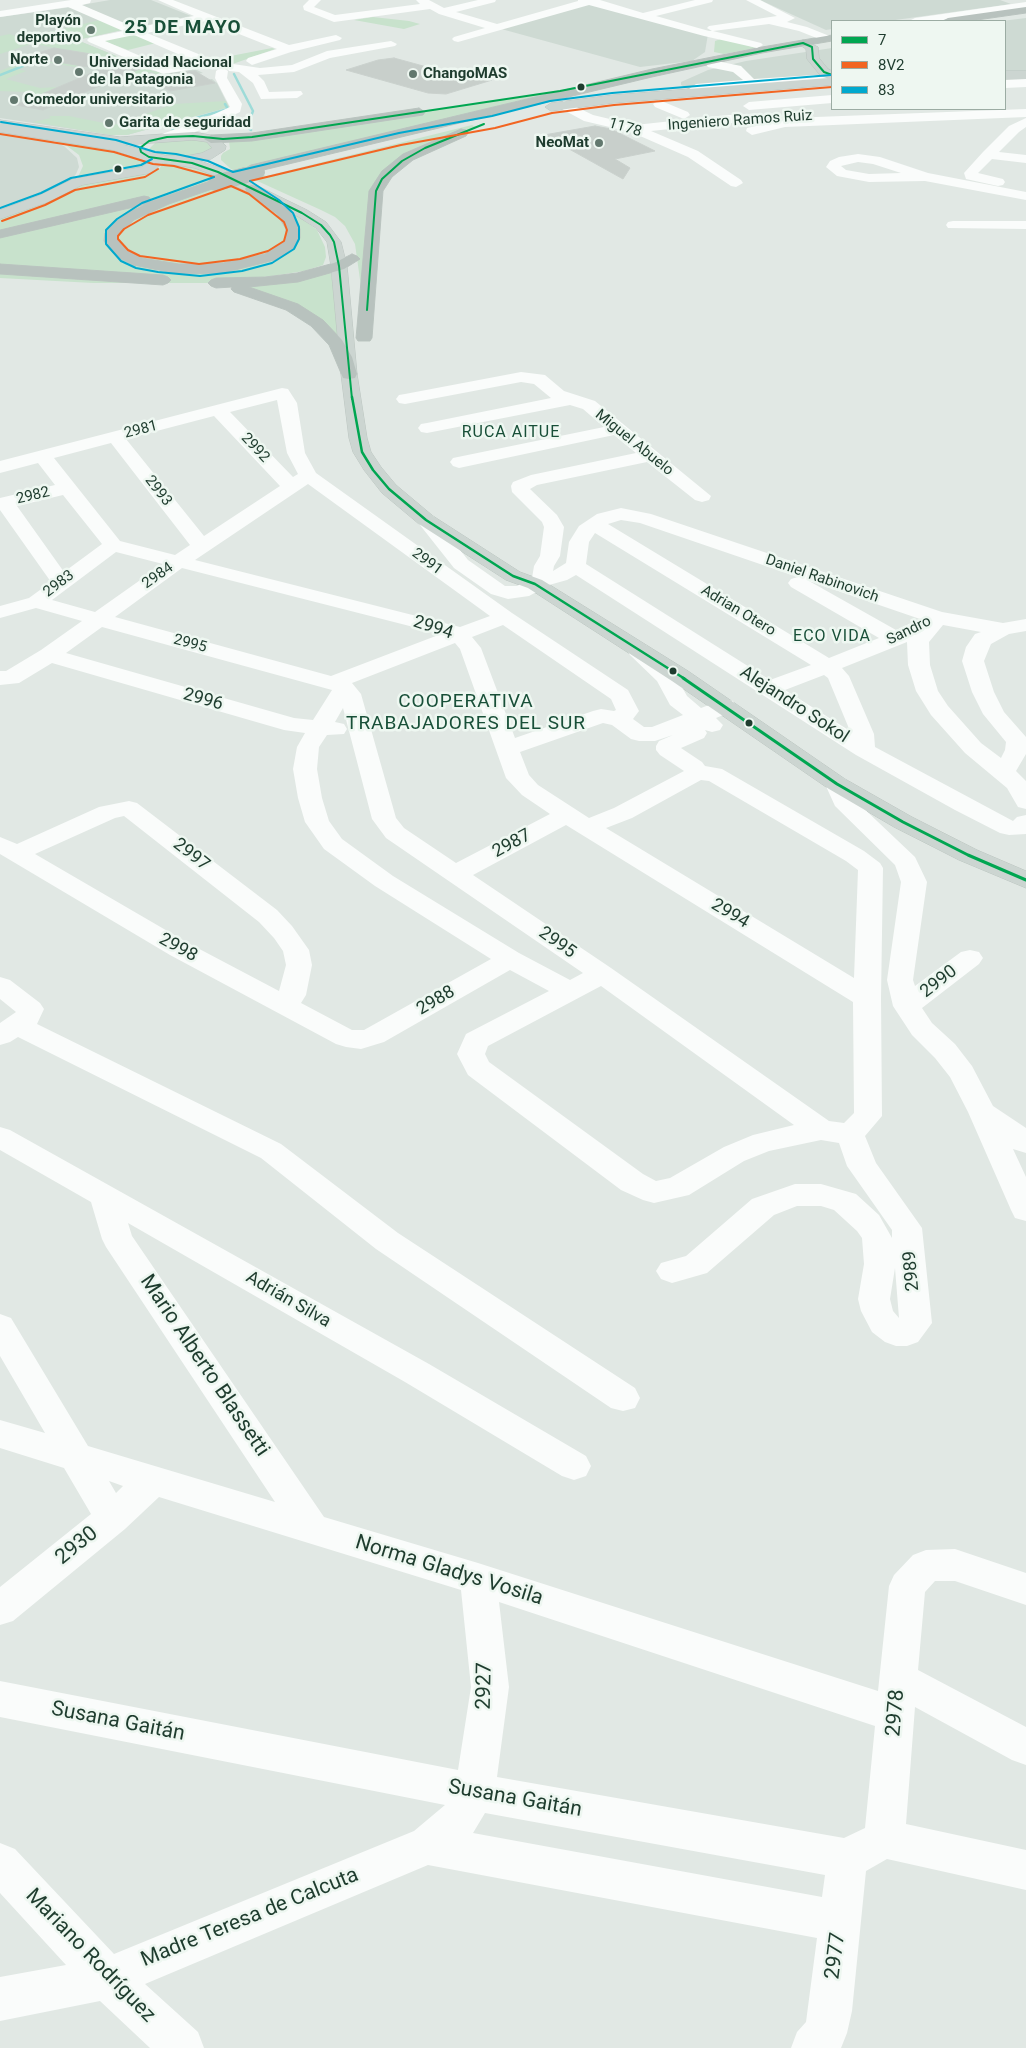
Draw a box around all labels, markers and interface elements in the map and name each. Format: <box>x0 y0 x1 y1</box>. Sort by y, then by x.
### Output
place label: Playón deportivo <box>17 12 81 47</box>
district label: 25 DE MAYO <box>123 17 243 39</box>
legend <box>831 20 1006 110</box>
marker: Playón deportivo <box>85 24 97 36</box>
text: 7 <box>878 31 886 49</box>
place label: Norte <box>10 51 48 69</box>
marker: Norte <box>52 54 64 66</box>
place label: Universidad Nacional de la Patagonia <box>89 54 232 89</box>
text: 8V2 <box>878 56 904 74</box>
place label: ChangoMAS <box>423 65 507 83</box>
marker: Universidad Nacional de la Patagonia <box>73 66 85 78</box>
marker: ChangoMAS <box>407 68 419 80</box>
text: 83 <box>878 81 895 99</box>
unlabelled marker <box>576 82 586 92</box>
place label: Comedor universitario <box>24 91 174 109</box>
marker: Comedor universitario <box>8 94 20 106</box>
street label: Ingeniero Ramos Ruiz <box>667 107 813 135</box>
place label: Garita de seguridad <box>119 114 251 132</box>
street label: 1178 <box>606 114 644 142</box>
marker: Garita de seguridad <box>103 117 115 129</box>
place label: NeoMat <box>536 134 589 152</box>
marker: NeoMat <box>593 137 605 149</box>
unlabelled marker <box>113 164 123 174</box>
street label: Miguel Abuelo <box>591 406 677 480</box>
street label: 2981 <box>122 417 160 443</box>
district label: RUCA AITUE <box>460 423 562 443</box>
street label: 2992 <box>237 430 273 466</box>
street label: 2993 <box>141 472 175 510</box>
street label: 2982 <box>15 483 51 509</box>
street label: 2991 <box>408 545 446 579</box>
street label: Daniel Rabinovich <box>763 551 881 607</box>
street label: 2984 <box>139 559 177 593</box>
street label: 2983 <box>40 567 78 601</box>
street label: Adrian Otero <box>697 582 779 640</box>
street label: 2994 <box>410 611 456 645</box>
street label: Sandro <box>884 613 934 649</box>
district label: ECO VIDA <box>792 627 872 647</box>
street label: 2995 <box>171 631 209 657</box>
street label: Alejandro Sokol <box>736 662 852 748</box>
unlabelled marker <box>668 666 678 676</box>
street label: 2996 <box>181 684 225 716</box>
district label: COOPERATIVA TRABAJADORES DEL SUR <box>344 691 588 735</box>
unlabelled marker <box>744 718 754 728</box>
street label: 2987 <box>489 825 535 863</box>
street label: 2997 <box>168 834 214 876</box>
street label: 2994 <box>707 894 753 934</box>
street label: 2995 <box>534 923 580 963</box>
street label: 2998 <box>155 929 201 967</box>
street label: 2990 <box>916 961 962 1003</box>
street label: 2988 <box>413 982 459 1020</box>
street label: 2989 <box>899 1250 925 1292</box>
street label: Adrián Silva <box>242 1267 334 1333</box>
street label: Mario Alberto Blassetti <box>134 1270 274 1462</box>
street label: 2930 <box>51 1521 103 1571</box>
street label: Norma Gladys Vosila <box>352 1530 546 1612</box>
street label: 2927 <box>472 1662 498 1710</box>
street label: 2978 <box>881 1688 911 1738</box>
street label: Susana Gaitán <box>49 1697 187 1747</box>
street label: Susana Gaitán <box>446 1775 584 1823</box>
street label: Madre Teresa de Calcuta <box>138 1863 362 1973</box>
street label: Mariano Rodríguez <box>20 1884 160 2028</box>
street label: 2977 <box>821 1931 851 1981</box>

